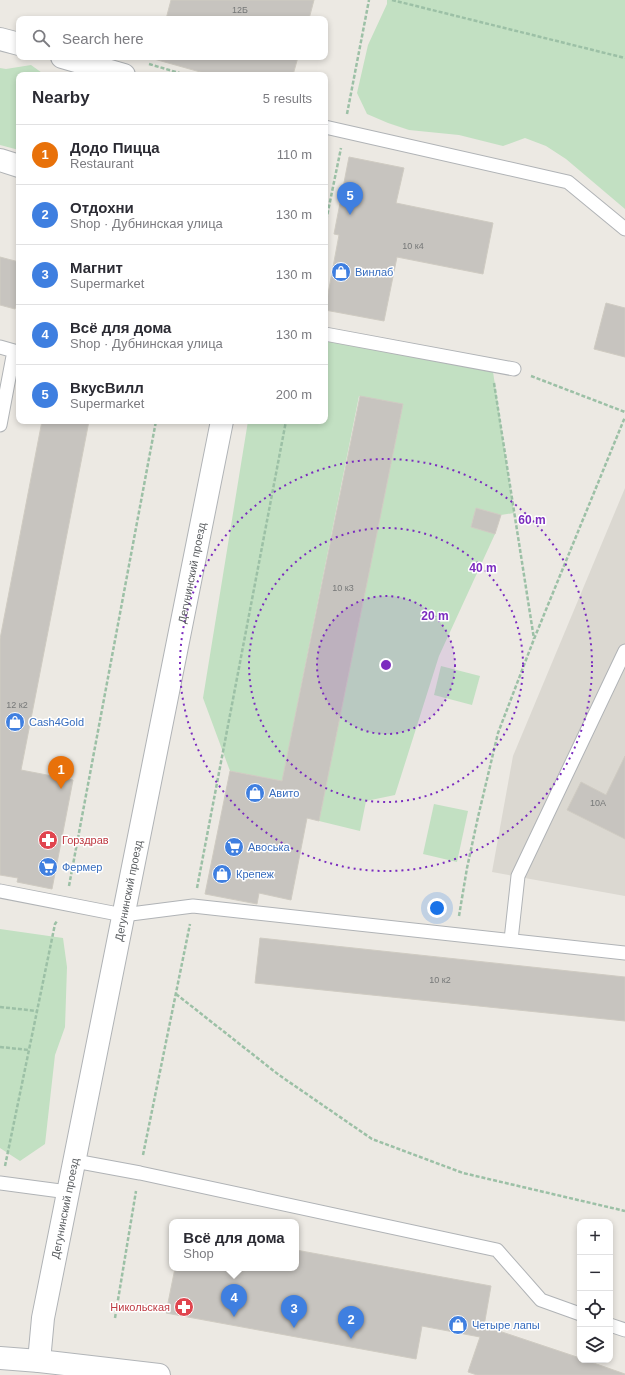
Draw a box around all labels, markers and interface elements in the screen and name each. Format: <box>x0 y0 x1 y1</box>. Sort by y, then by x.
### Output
house number: 12Б <box>232 5 248 15</box>
search box <box>16 16 328 60</box>
icon: search <box>30 27 52 49</box>
text: Search here <box>62 30 144 47</box>
text: Nearby <box>32 88 90 107</box>
text: 5 results <box>263 91 312 106</box>
text: Додо Пицца <box>70 139 160 156</box>
text: 1 <box>41 147 49 162</box>
text: 110 m <box>277 147 312 162</box>
text: Restaurant <box>70 156 134 171</box>
pin: 5 <box>337 182 363 215</box>
text: Отдохни <box>70 199 134 216</box>
text: 2 <box>41 207 49 222</box>
text: 130 m <box>276 207 312 222</box>
text: Shop · Дубнинская улица <box>70 216 223 231</box>
house number: 10 к4 <box>402 241 424 251</box>
text: Магнит <box>70 259 123 276</box>
shop icon: Винлаб <box>330 261 352 283</box>
place label: Винлаб <box>355 266 393 278</box>
text: 3 <box>41 267 49 282</box>
text: 130 m <box>276 267 312 282</box>
text: Supermarket <box>70 276 144 291</box>
text: Всё для дома <box>70 319 171 336</box>
text: 4 <box>41 327 49 342</box>
text: 130 m <box>276 327 312 342</box>
text: Shop · Дубнинская улица <box>70 336 223 351</box>
text: ВкусВилл <box>70 379 144 396</box>
text: 5 <box>41 387 49 402</box>
text: 200 m <box>276 387 312 402</box>
text: Supermarket <box>70 396 144 411</box>
text: 60 m <box>518 513 546 527</box>
street label: Дегунинский проезд <box>176 521 208 624</box>
text: 40 m <box>469 561 497 575</box>
house number: 10 к3 <box>332 583 354 593</box>
text: 20 m <box>421 609 449 623</box>
centre of rings <box>379 658 393 672</box>
house number: 12 к2 <box>6 700 28 710</box>
shop icon: Cash4Gold <box>4 711 26 733</box>
place label: Cash4Gold <box>29 716 84 728</box>
pin: 1 <box>48 756 74 789</box>
shop icon: Авито <box>244 782 266 804</box>
place label: Авито <box>269 787 299 799</box>
house number: 10А <box>590 798 606 808</box>
pharmacy icon: Горздрав <box>37 829 59 851</box>
place label: Горздрав <box>62 834 109 846</box>
supermarket icon: Авоська <box>223 836 245 858</box>
street label: Дегунинский проезд <box>112 839 144 942</box>
place label: Авоська <box>248 841 290 853</box>
supermarket icon: Фермер <box>37 856 59 878</box>
place label: Фермер <box>62 861 102 873</box>
shop icon: Крепеж <box>211 863 233 885</box>
place label: Крепеж <box>236 868 275 880</box>
your location <box>427 898 447 918</box>
house number: 10 к2 <box>429 975 451 985</box>
street label: Дегунинский проезд <box>49 1156 81 1260</box>
popup <box>169 1219 299 1271</box>
map controls <box>577 1219 613 1363</box>
button: + <box>577 1219 613 1255</box>
text: Всё для дома <box>183 1229 285 1246</box>
text: Shop <box>183 1246 214 1261</box>
button: − <box>577 1255 613 1291</box>
pin: 4 <box>221 1284 247 1317</box>
button: locate <box>577 1291 613 1327</box>
pin: 3 <box>281 1295 307 1328</box>
pharmacy icon: Никольская <box>173 1296 195 1318</box>
place label: Никольская <box>110 1301 170 1313</box>
pin: 2 <box>338 1306 364 1339</box>
shop icon: Четыре лапы <box>447 1314 469 1336</box>
place label: Четыре лапы <box>472 1319 540 1331</box>
button: layers <box>577 1327 613 1363</box>

